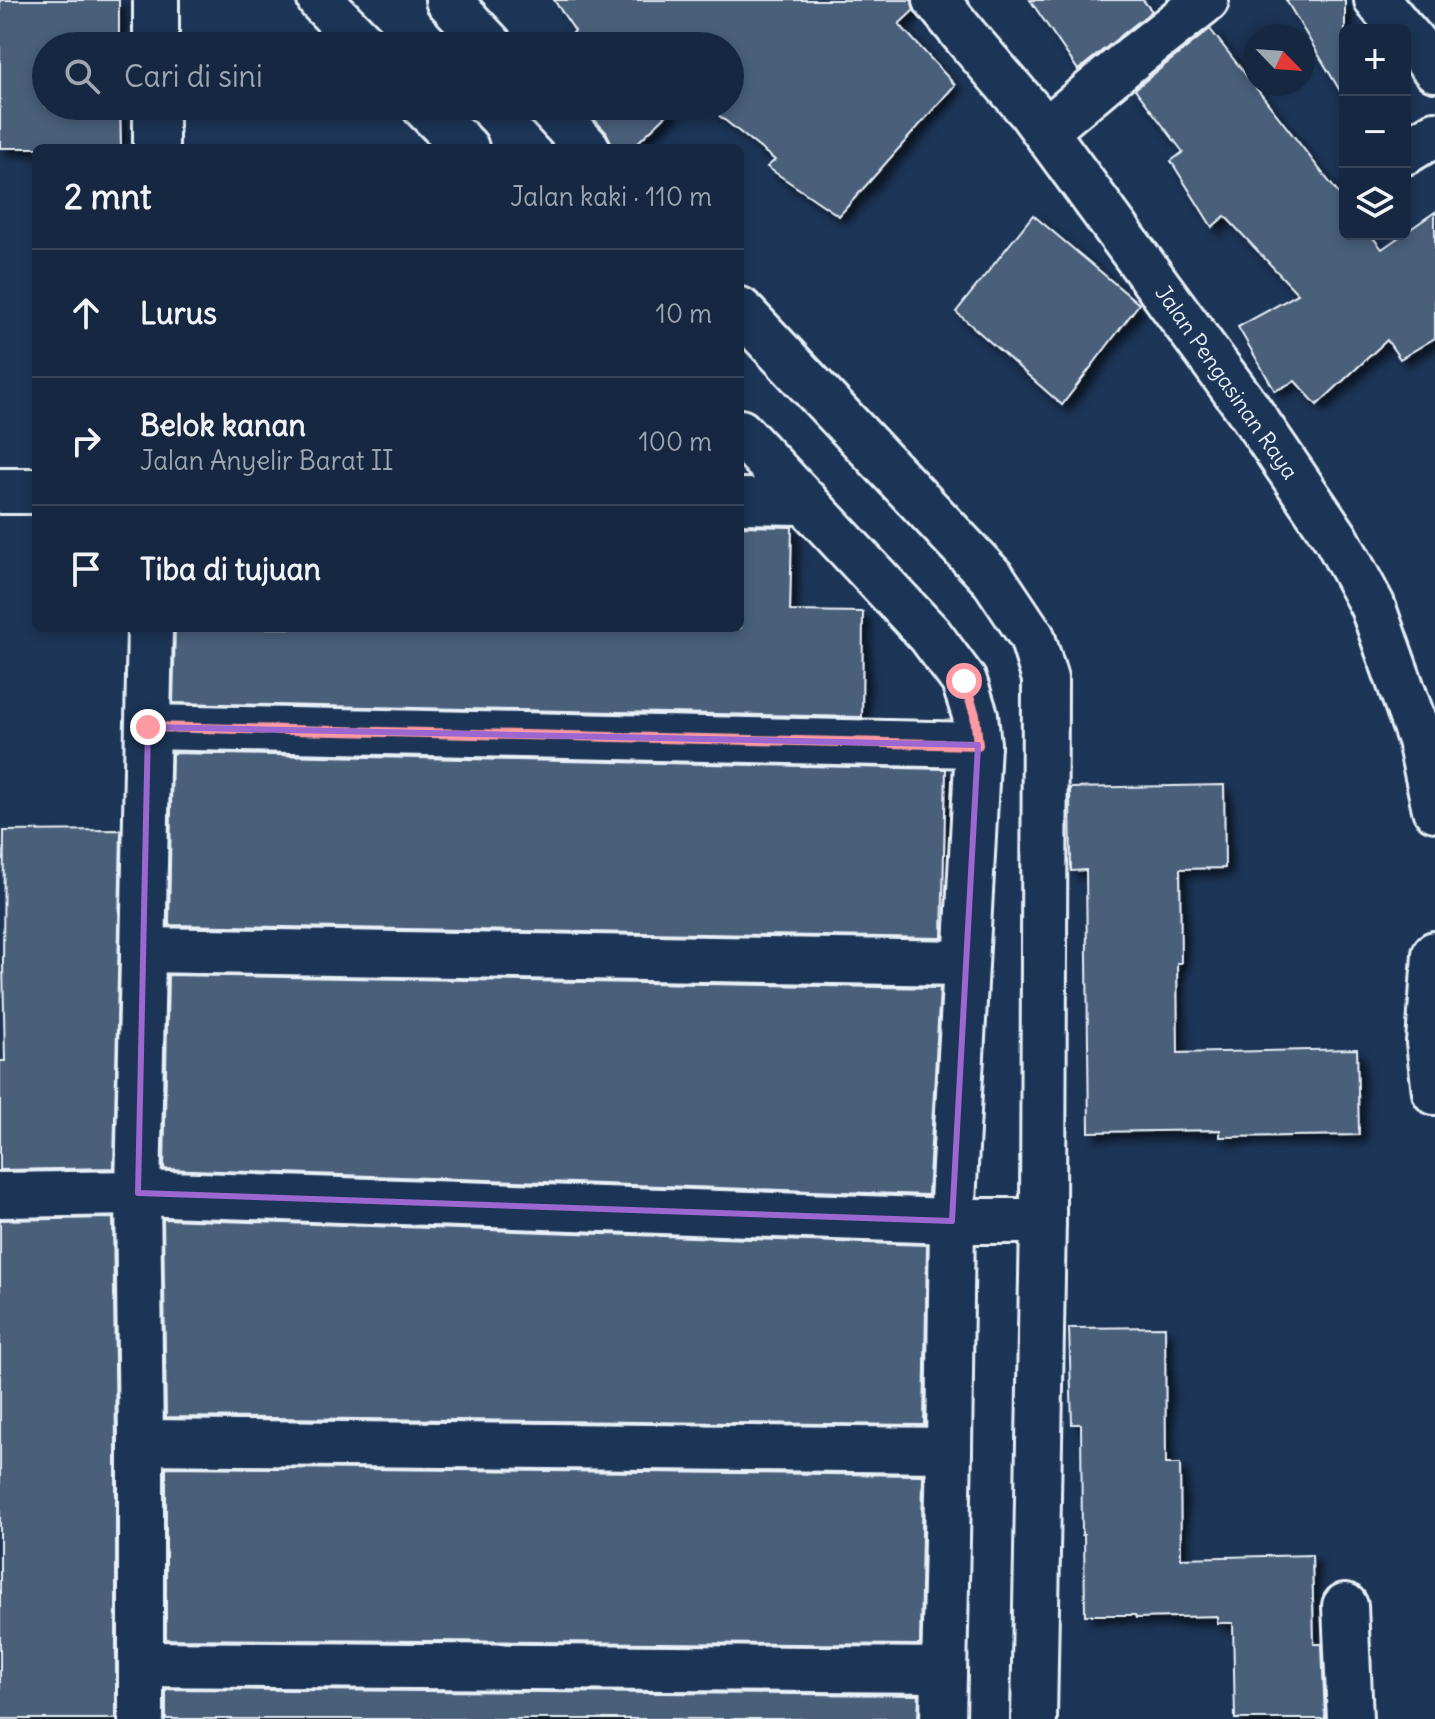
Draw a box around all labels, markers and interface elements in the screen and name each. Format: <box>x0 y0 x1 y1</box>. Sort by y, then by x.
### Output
north arrow <box>1243 24 1315 96</box>
map controls <box>1339 24 1411 240</box>
button: + <box>1339 24 1411 96</box>
search box <box>32 32 744 120</box>
icon: search <box>60 54 104 98</box>
text: Cari di sini <box>124 57 263 95</box>
button: − <box>1339 96 1411 168</box>
button: layers <box>1339 168 1411 240</box>
text: 2 mnt <box>64 175 151 218</box>
text: Jalan kaki · 110 m <box>510 180 712 213</box>
street label: Jalan Pengasinan Raya <box>1149 280 1305 484</box>
icon: ahead <box>64 291 108 335</box>
text: Lurus <box>140 294 217 332</box>
text: 10 m <box>656 297 712 330</box>
text: Belok kanan <box>140 406 306 444</box>
icon: right <box>64 419 108 463</box>
text: 100 m <box>638 425 712 458</box>
text: Jalan Anyelir Barat II <box>140 444 393 477</box>
icon: arrive <box>64 547 108 591</box>
text: Tiba di tujuan <box>140 550 321 588</box>
route start <box>946 663 982 699</box>
route end <box>130 709 166 745</box>

